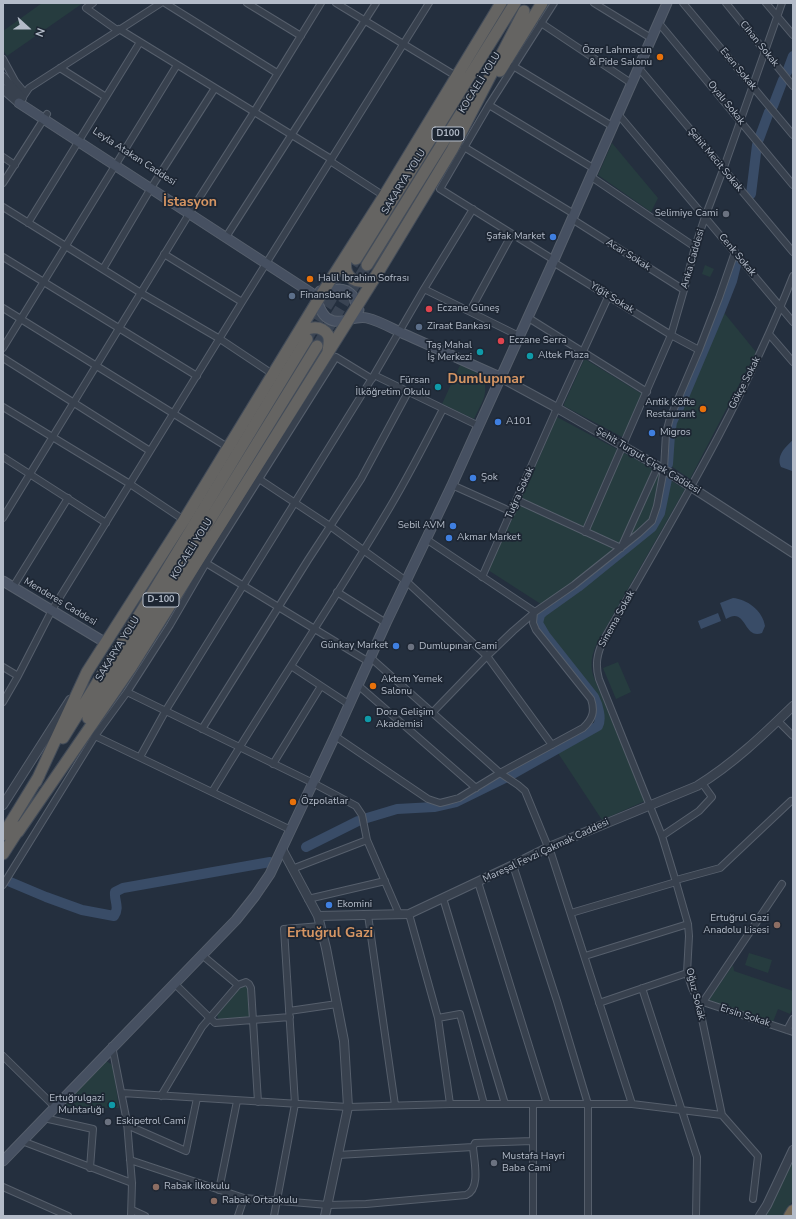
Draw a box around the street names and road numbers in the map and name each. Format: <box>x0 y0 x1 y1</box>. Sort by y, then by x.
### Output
street label: Cihan Sokak <box>737 19 781 69</box>
street label: Esen Sokak <box>717 46 759 92</box>
street label: KOCAELİ YOLU <box>456 50 504 116</box>
street label: Oyalı Sokak <box>705 79 747 127</box>
street label: Leyla Atakan Caddesi <box>90 126 178 188</box>
street label: Şehit Mecit Sokak <box>685 126 745 194</box>
road number: D100 <box>432 127 464 141</box>
street label: SAKARYA YOLU <box>379 147 429 217</box>
street label: Anka Caddesi <box>679 228 707 290</box>
street label: Cenk Sokak <box>716 231 758 279</box>
street label: Acar Sokak <box>604 237 652 273</box>
street label: Yiğit Sokak <box>588 280 636 316</box>
street label: Gökçe Sokak <box>727 355 763 411</box>
street label: Şehit Turgut Çiçek Caddesi <box>594 425 702 497</box>
street label: Tuğra Sokak <box>503 465 537 521</box>
street label: KOCAELİ YOLU <box>168 516 216 582</box>
street label: Menderes Caddesi <box>21 576 99 628</box>
street label: Sinema Sokak <box>597 589 637 649</box>
road number: D-100 <box>143 593 179 607</box>
street label: SAKARYA YOLU <box>93 614 143 684</box>
street label: Mareşal Fevzi Çakmak Caddesi <box>481 816 611 886</box>
street label: Oğuz Sokak <box>683 967 707 1021</box>
street label: Ersin Sokak <box>719 1002 771 1030</box>

